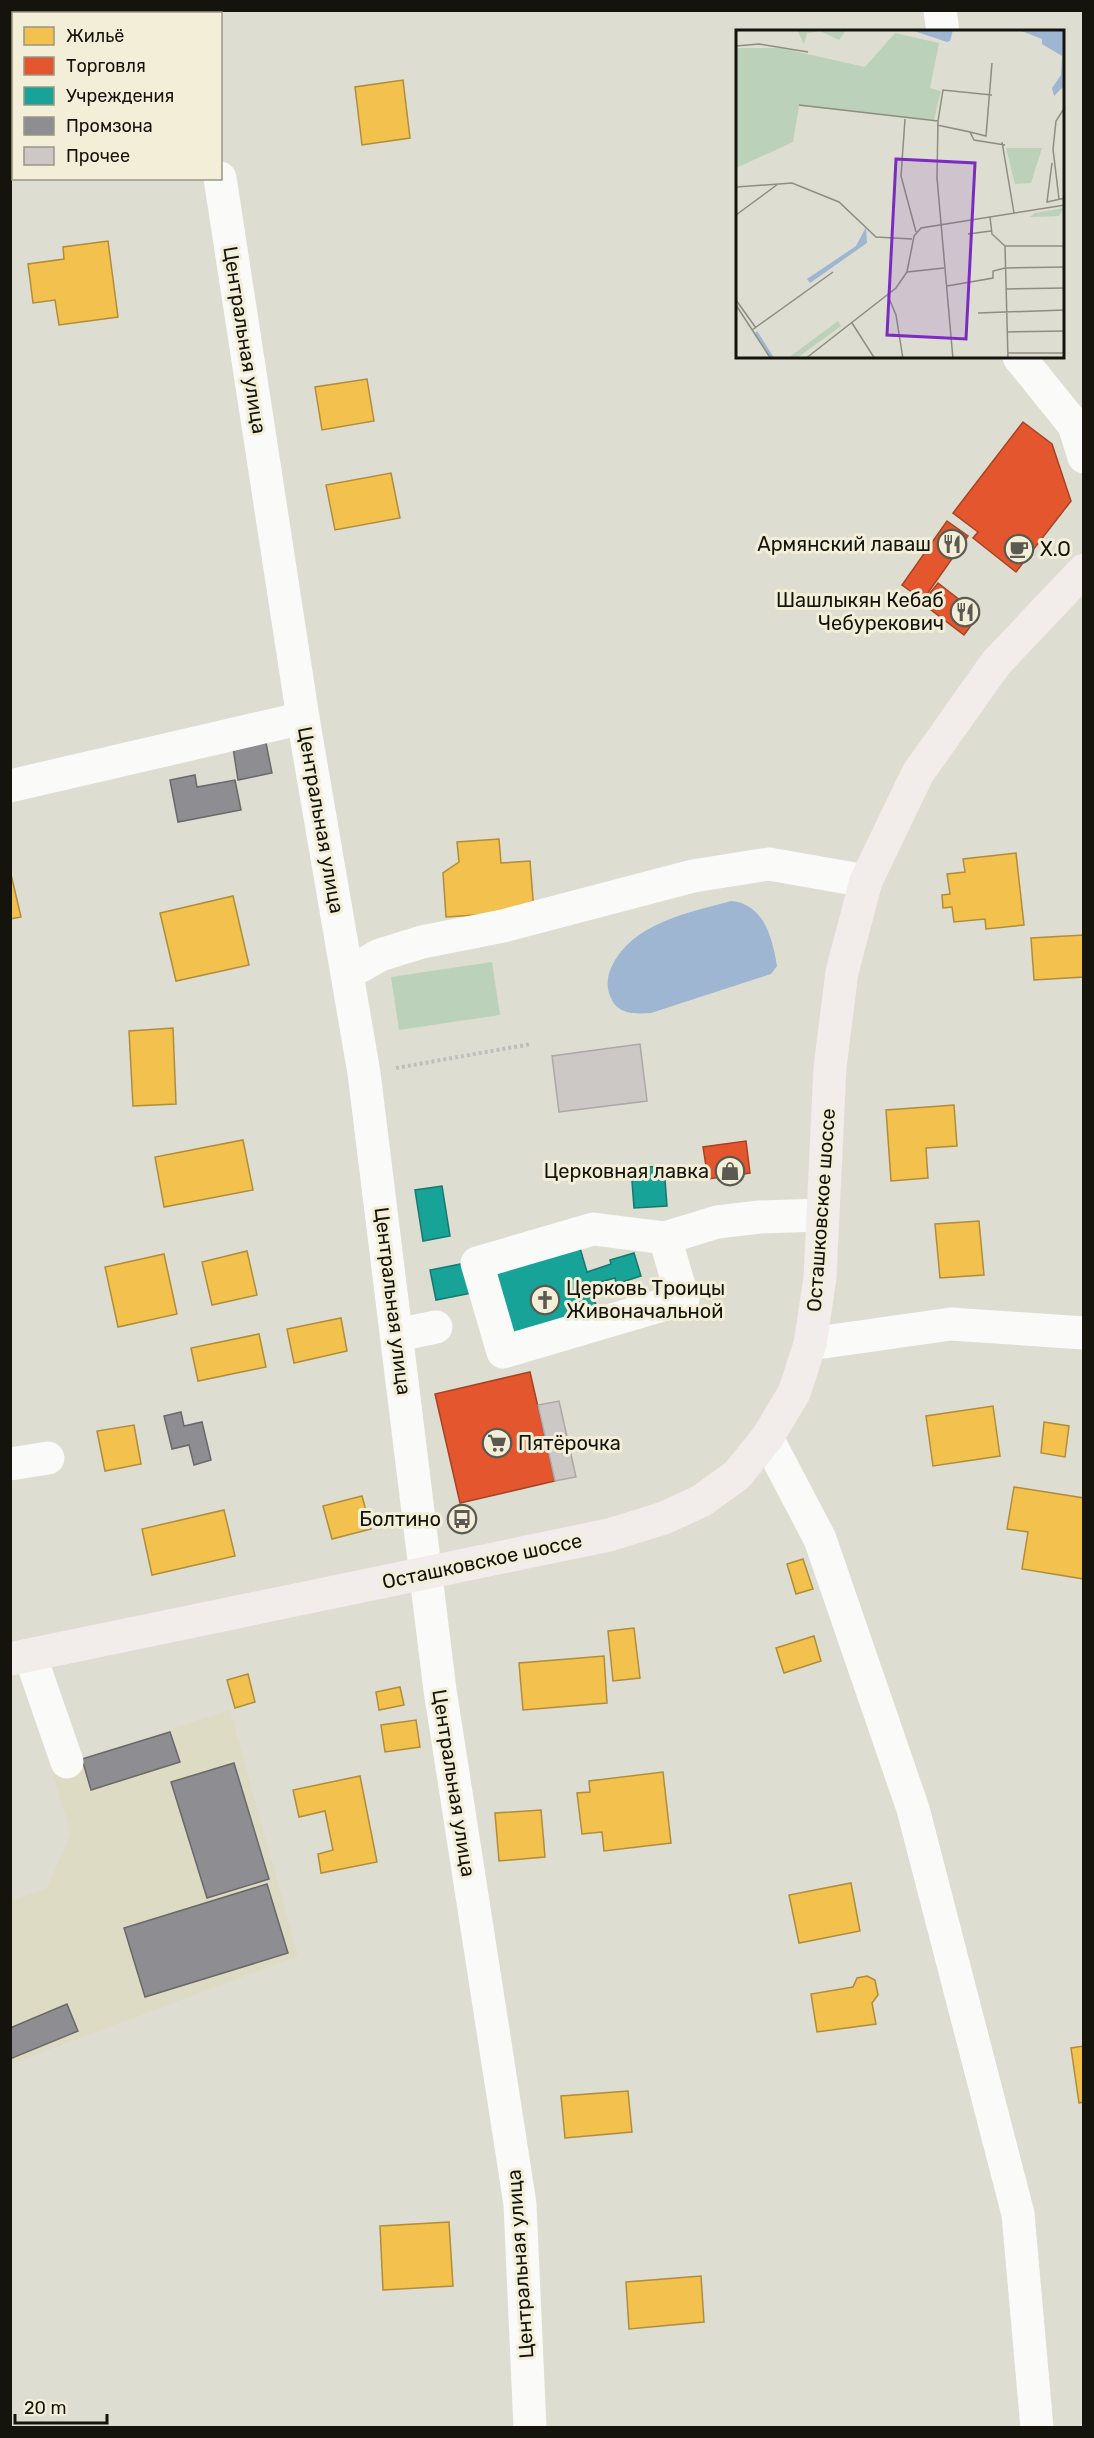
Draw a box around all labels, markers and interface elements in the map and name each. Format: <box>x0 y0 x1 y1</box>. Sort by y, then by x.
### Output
legend <box>12 12 222 180</box>
text: Жильё <box>66 25 124 47</box>
inset map <box>736 30 1064 358</box>
text: Торговля <box>66 55 146 77</box>
text: Учреждения <box>66 85 174 107</box>
text: Промзона <box>66 115 153 137</box>
text: Прочее <box>66 145 130 167</box>
street label: Центральная улица <box>218 245 272 435</box>
restaurant icon: Армянский лаваш <box>936 528 968 560</box>
place label: Армянский лаваш <box>757 532 931 556</box>
cafe icon: X.O <box>1003 533 1035 565</box>
place label: X.O <box>1040 537 1071 561</box>
place label: Шашлыкян Кебаб Чебурекович <box>776 588 944 635</box>
restaurant icon: Шашлыкян Кебаб Чебурекович <box>949 596 981 628</box>
street label: Центральная улица <box>293 725 349 915</box>
street label: Осташковское шоссе <box>802 1107 840 1313</box>
shop icon: Церковная лавка <box>714 1155 746 1187</box>
place label: Церковная лавка <box>544 1159 709 1183</box>
street label: Центральная улица <box>370 1206 416 1396</box>
place label: Церковь Троицы Живоначальной <box>566 1276 725 1323</box>
church icon: Церковь Троицы Живоначальной <box>529 1284 561 1316</box>
supermarket icon: Пятёрочка <box>481 1427 513 1459</box>
place label: Пятёрочка <box>518 1431 621 1455</box>
bus stop icon: Болтино <box>446 1503 478 1535</box>
place label: Болтино <box>359 1507 441 1531</box>
street label: Осташковское шоссе <box>380 1528 584 1594</box>
street label: Центральная улица <box>427 1688 481 1878</box>
street label: Центральная улица <box>501 2169 539 2359</box>
scale bar <box>15 2387 106 2425</box>
text: 20 m <box>24 2397 66 2419</box>

